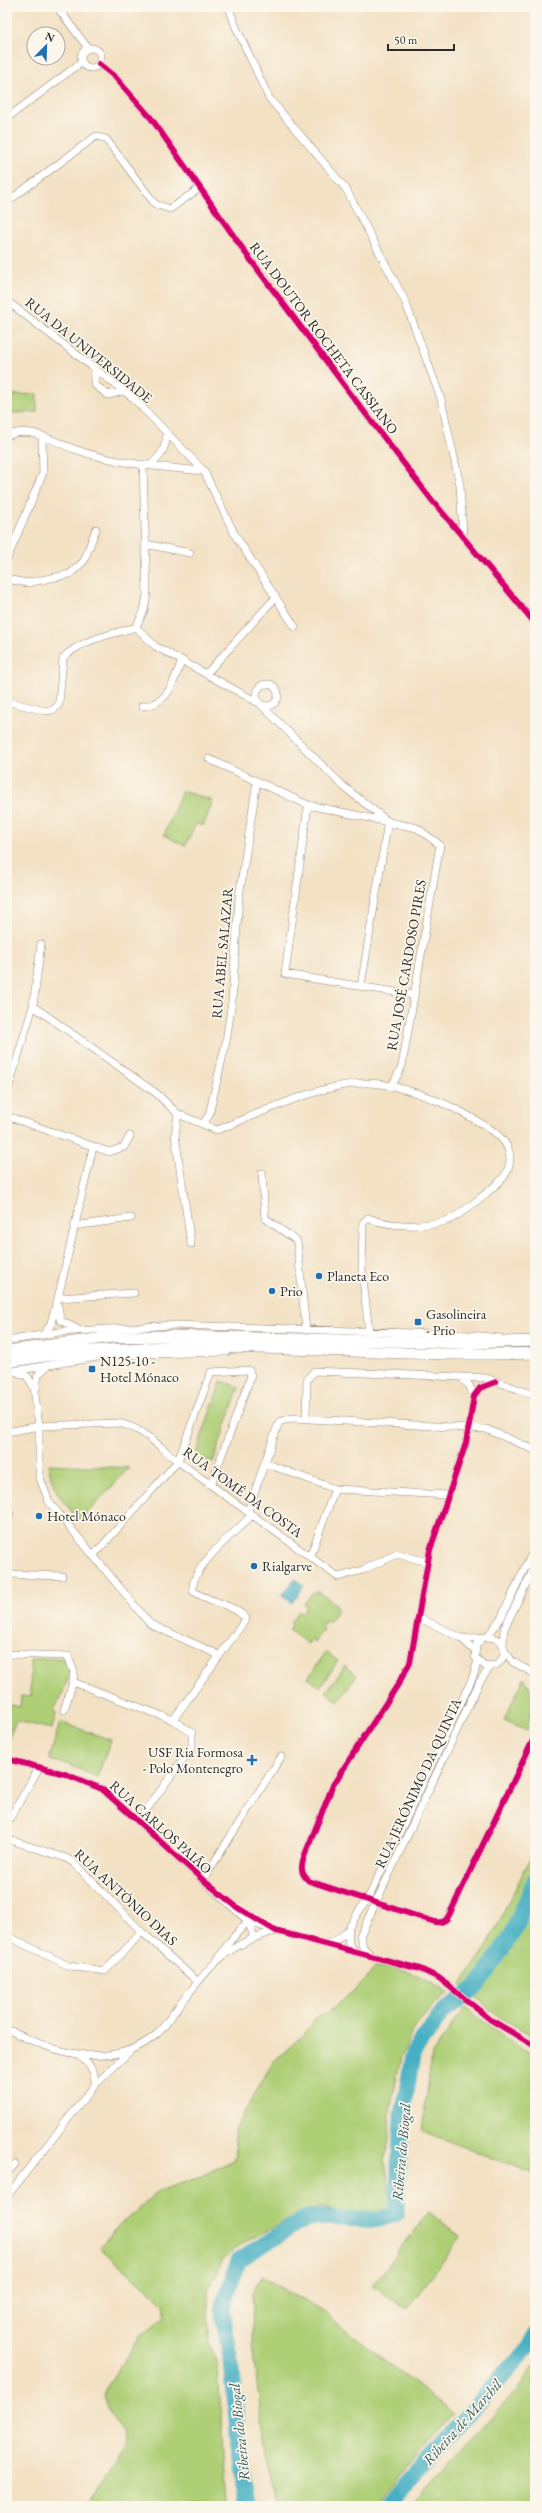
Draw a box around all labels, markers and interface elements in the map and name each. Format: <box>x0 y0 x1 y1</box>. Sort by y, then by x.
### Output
north arrow <box>26 26 66 66</box>
scale bar <box>388 26 454 52</box>
text: N <box>43 29 57 45</box>
text: 50 m <box>394 32 418 48</box>
street label: RUA DOUTOR ROCHETA CASSIANO <box>246 238 402 438</box>
street label: RUA DA UNIVERSIDADE <box>22 293 156 407</box>
street label: RUA JOSÉ CARDOSO PIRES <box>382 878 430 1052</box>
street label: RUA ABEL SALAZAR <box>207 886 237 1019</box>
place label: Planeta Eco <box>327 1267 389 1285</box>
marker: Planeta Eco <box>314 1271 324 1281</box>
place label: Prio <box>280 1282 303 1300</box>
marker: Prio <box>267 1286 277 1296</box>
place label: Gasolineira - Prio <box>426 1305 487 1339</box>
marker: Gasolineira - Prio <box>413 1317 423 1327</box>
place label: N125-10 - Hotel Mónaco <box>100 1352 179 1386</box>
marker: N125-10 - Hotel Mónaco <box>87 1364 97 1374</box>
street label: RUA TOMÉ DA COSTA <box>180 1443 307 1542</box>
place label: Hotel Mónaco <box>47 1507 126 1525</box>
marker: Hotel Mónaco <box>34 1511 44 1521</box>
place label: Rialgarve <box>262 1557 312 1575</box>
marker: Rialgarve <box>249 1561 259 1571</box>
street label: RUA JERÓNIMO DA QUINTA <box>371 1695 465 1871</box>
place label: USF Ria Formosa - Polo Montenegro <box>142 1743 243 1777</box>
marker: USF Ria Formosa - Polo Montenegro <box>246 1754 258 1766</box>
street label: RUA CARLOS PAIÃO <box>106 1776 216 1878</box>
street label: RUA ANTÓNIO DIAS <box>71 1845 181 1949</box>
water label: Ribeira do Biogal <box>387 2102 415 2202</box>
water label: Ribeira de Marchil <box>418 2374 506 2469</box>
water label: Ribeira do Biogal <box>224 2382 254 2482</box>

